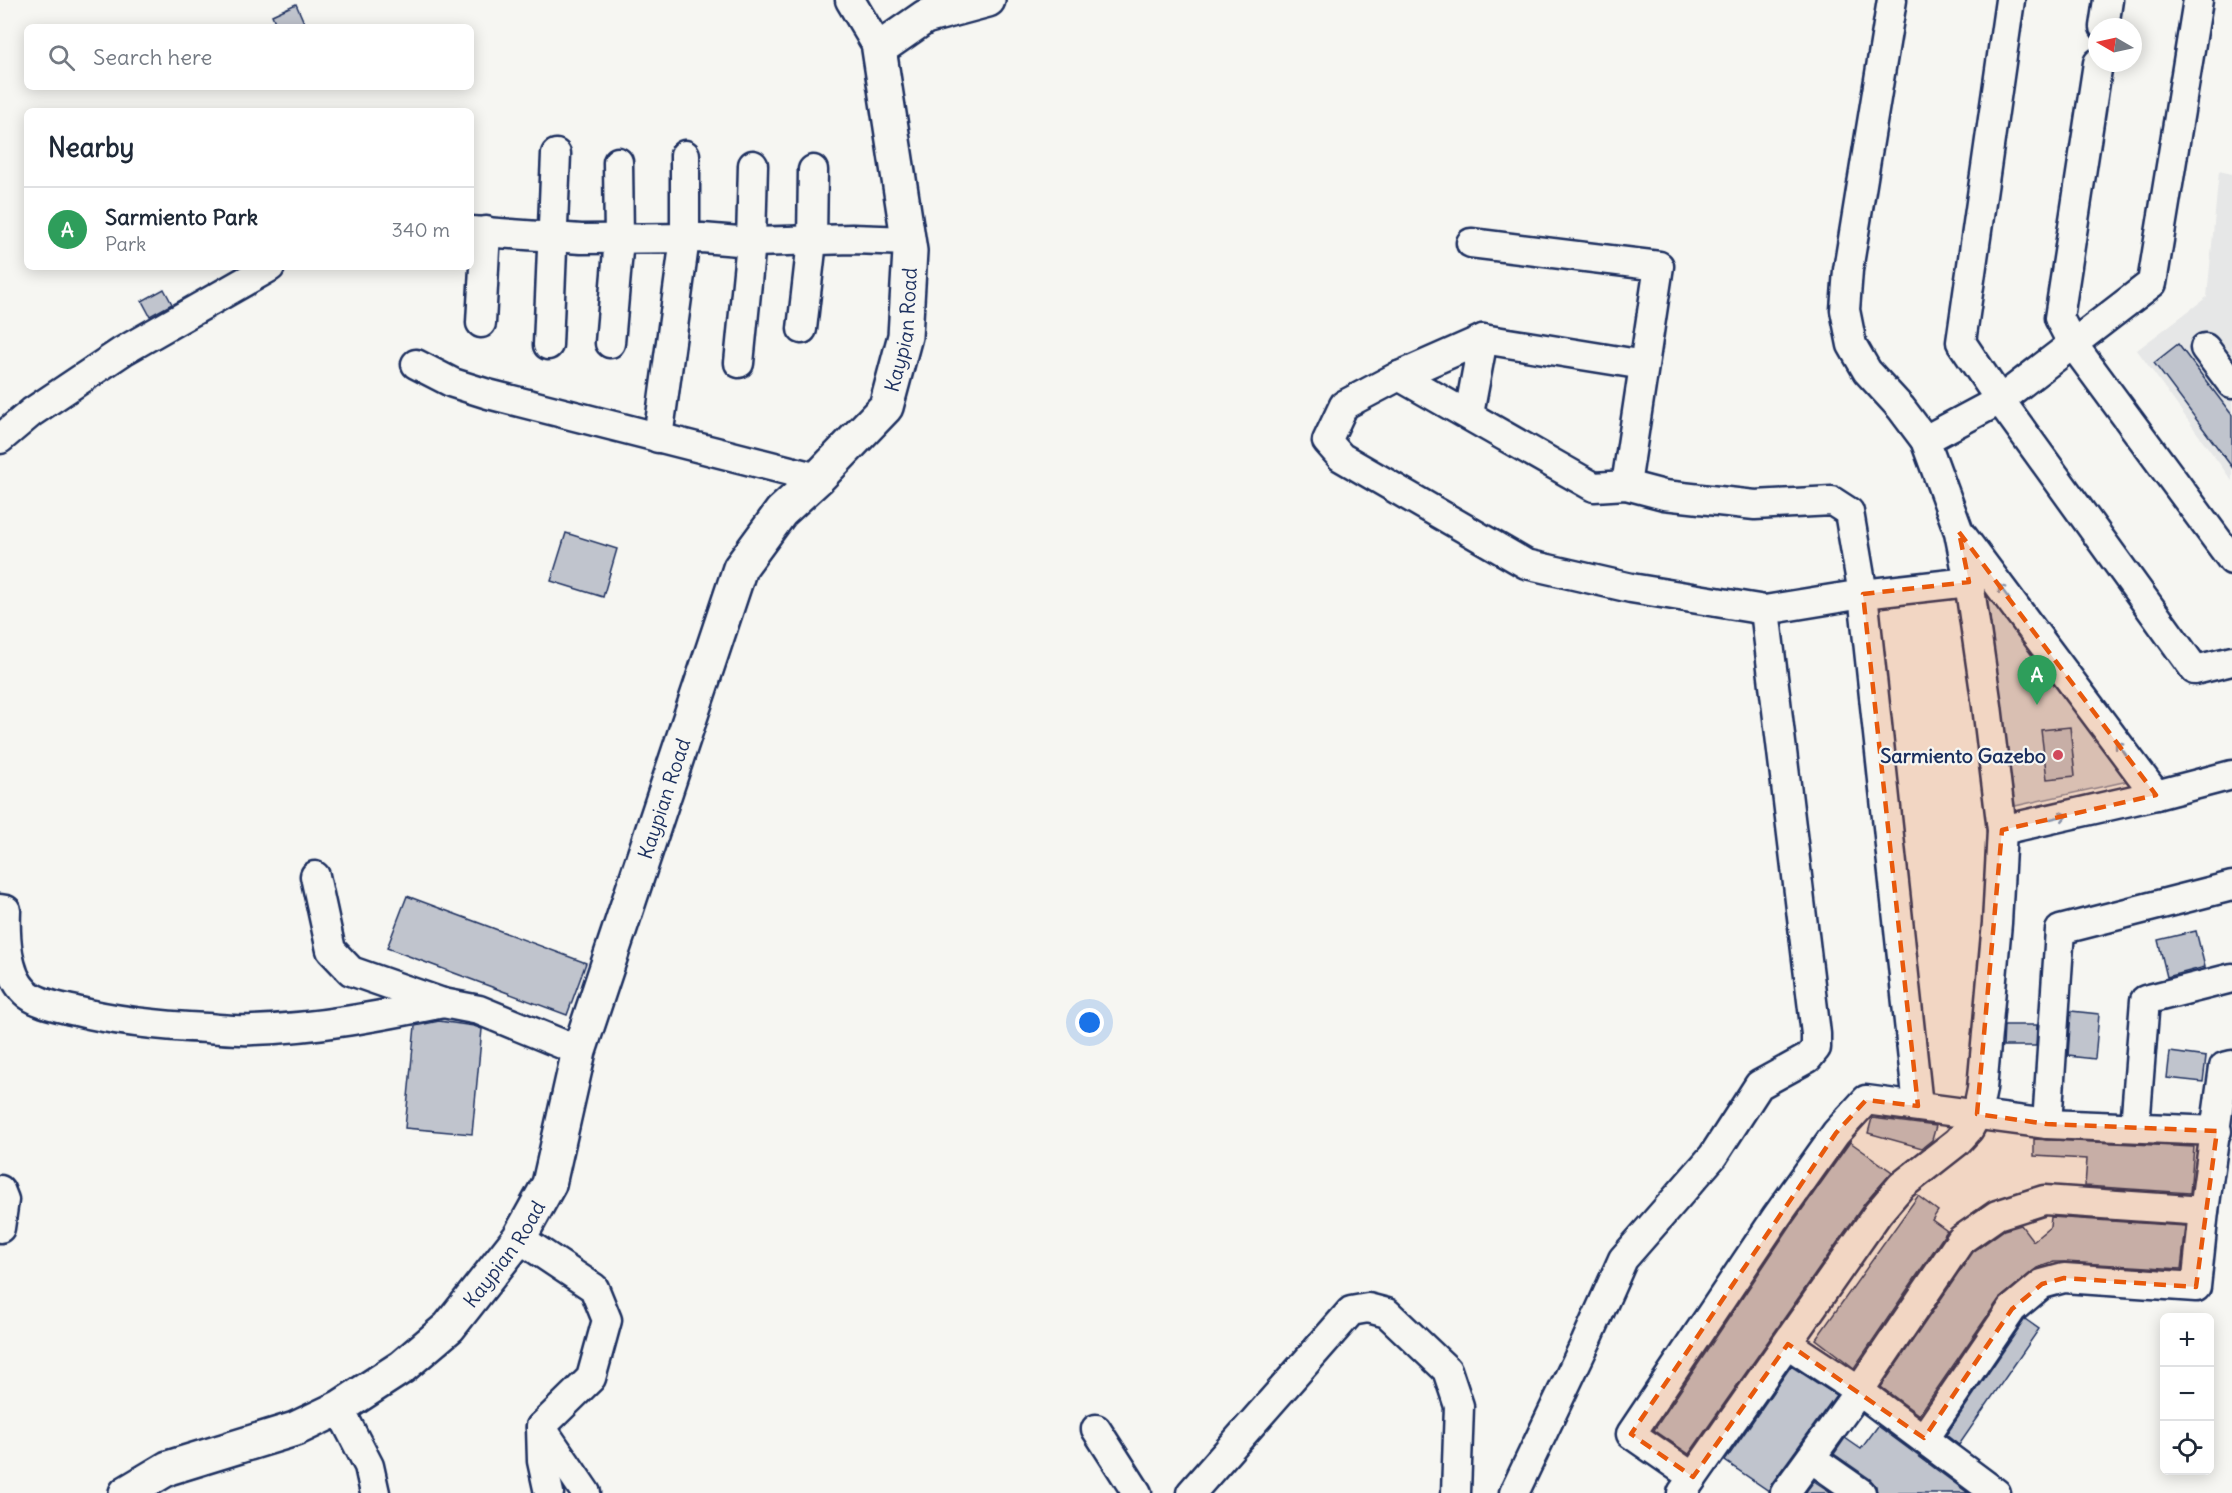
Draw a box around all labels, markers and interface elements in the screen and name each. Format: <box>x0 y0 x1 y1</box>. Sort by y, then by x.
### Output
north arrow <box>2088 18 2142 72</box>
search box <box>24 24 474 90</box>
icon: search <box>45 41 78 74</box>
text: Search here <box>93 43 212 71</box>
text: Nearby <box>48 131 134 164</box>
text: Sarmiento Park <box>105 203 258 231</box>
text: A <box>61 217 74 242</box>
text: 340 m <box>392 217 450 242</box>
text: Park <box>105 231 146 256</box>
street label: Kaypian Road <box>878 267 922 394</box>
one-way arrow <box>1998 585 2010 601</box>
pin: A <box>2018 656 2056 705</box>
street label: Kaypian Road <box>632 735 695 862</box>
one-way arrow <box>2115 741 2127 757</box>
place label: Sarmiento Gazebo <box>1880 743 2046 768</box>
marker: Sarmiento Gazebo <box>2051 748 2065 762</box>
one-way arrow <box>2049 811 2068 822</box>
your location <box>1075 1008 1104 1037</box>
street label: Kaypian Road <box>457 1196 550 1312</box>
map controls <box>2160 1313 2214 1475</box>
button: + <box>2160 1313 2214 1367</box>
button: − <box>2160 1367 2214 1421</box>
button: locate <box>2160 1421 2214 1475</box>

